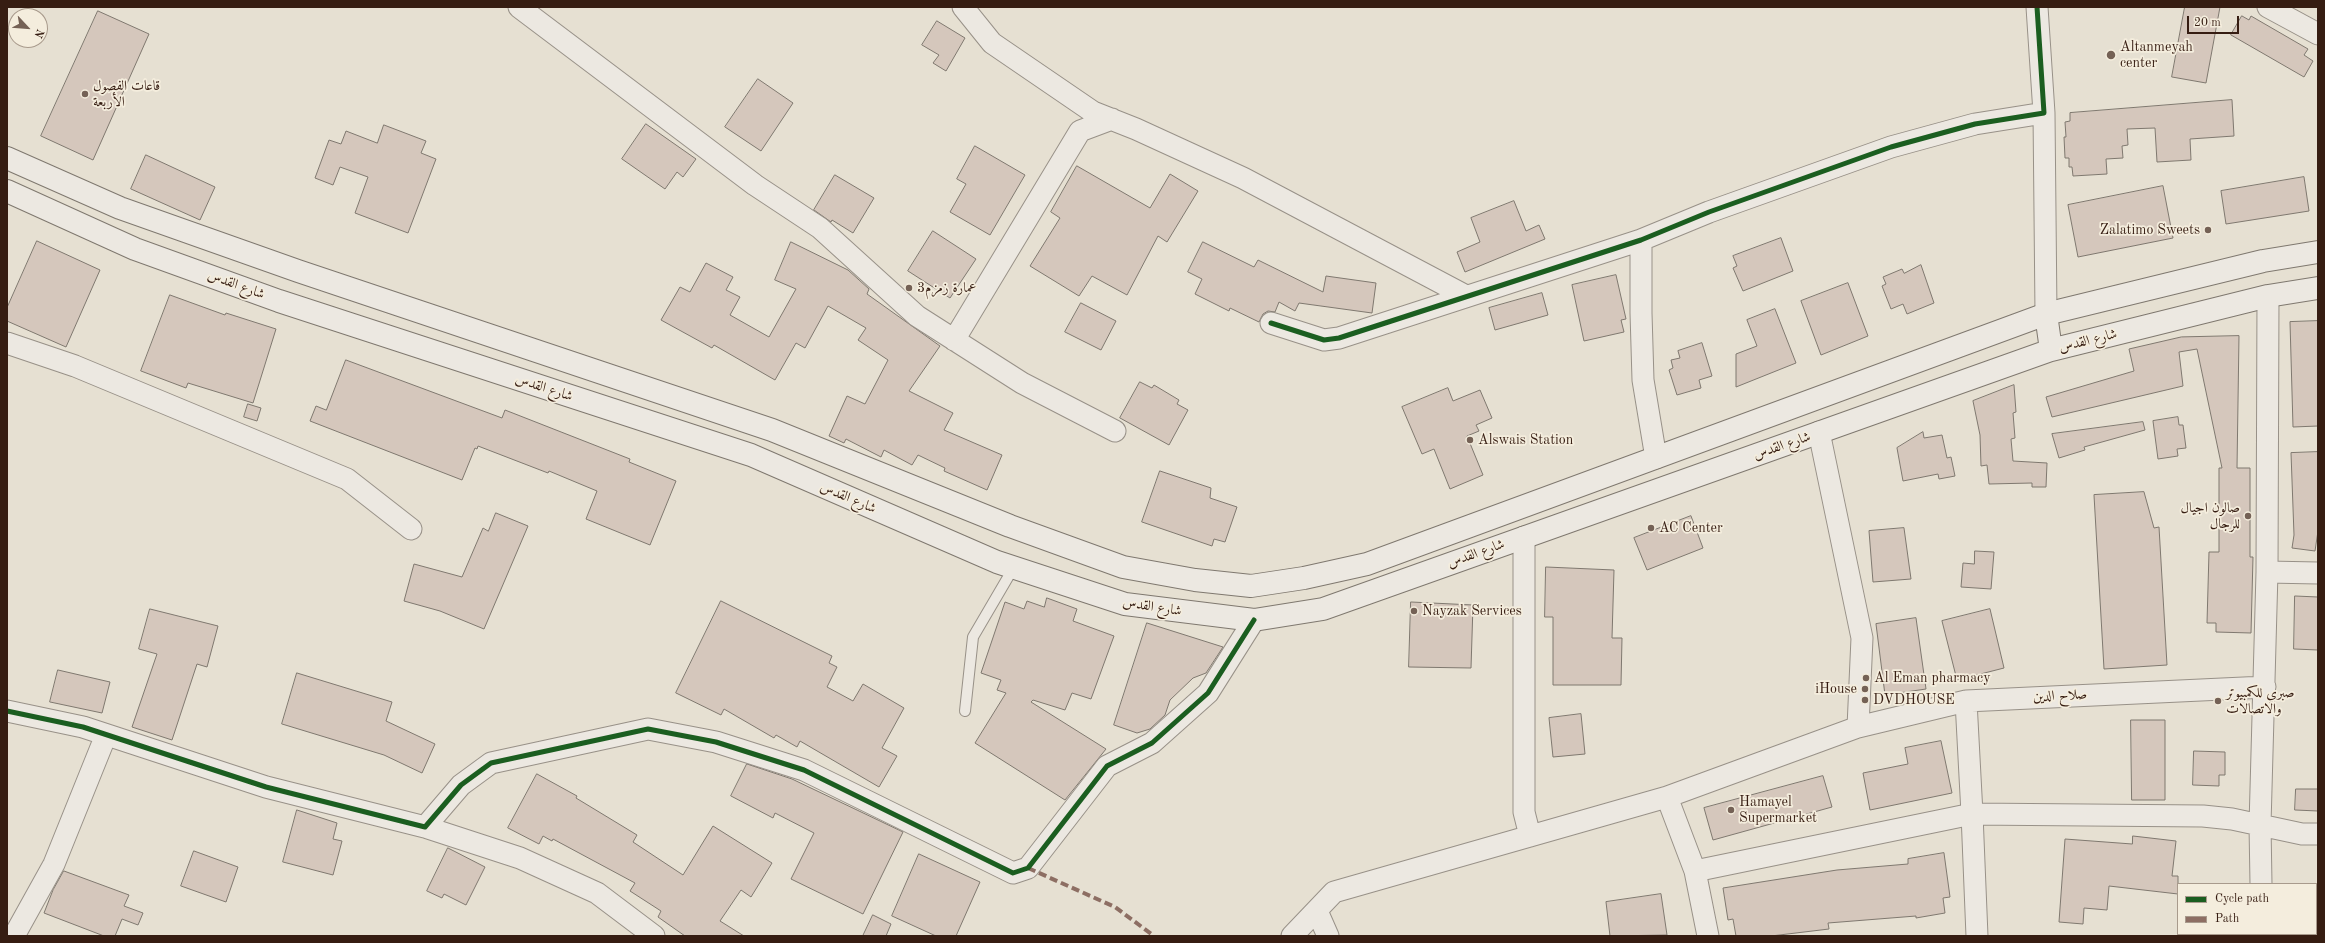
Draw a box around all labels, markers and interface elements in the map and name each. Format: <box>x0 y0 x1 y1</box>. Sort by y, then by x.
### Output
north arrow <box>8 8 48 48</box>
scale bar <box>2189 8 2241 34</box>
text: 20 m <box>2194 17 2221 29</box>
text: N <box>32 27 45 39</box>
place label: Altanmeyah center <box>2120 39 2193 72</box>
marker: Altanmeyah center <box>2105 49 2117 61</box>
place label: قاعات الفصول الأربعة <box>93 78 160 110</box>
marker: قاعات الفصول الأربعة <box>80 89 90 99</box>
place label: Zalatimo Sweets <box>2100 222 2200 238</box>
marker: Zalatimo Sweets <box>2203 225 2213 235</box>
street label: شارع القدس <box>205 267 267 303</box>
place label: عمارة زمزم3 <box>917 280 976 296</box>
marker: عمارة زمزم3 <box>904 283 914 293</box>
street label: شارع القدس <box>2057 326 2119 356</box>
street label: شارع القدس <box>513 371 575 405</box>
street label: شارع القدس <box>1751 428 1813 464</box>
place label: Alswais Station <box>1478 432 1573 448</box>
marker: Alswais Station <box>1465 435 1475 445</box>
street label: شارع القدس <box>817 479 879 517</box>
place label: صالون اجيال للرجال <box>2181 500 2240 532</box>
marker: صالون اجيال للرجال <box>2243 511 2253 521</box>
place label: AC Center <box>1659 520 1723 536</box>
marker: AC Center <box>1646 523 1656 533</box>
street label: شارع القدس <box>1445 536 1507 572</box>
street label: شارع القدس <box>1121 594 1183 620</box>
place label: Nayzak Services <box>1422 603 1522 619</box>
marker: Nayzak Services <box>1409 606 1419 616</box>
place label: Al Eman pharmacy <box>1874 670 1991 686</box>
marker: Al Eman pharmacy <box>1861 673 1871 683</box>
place label: iHouse <box>1815 681 1857 697</box>
marker: iHouse <box>1860 684 1870 694</box>
place label: صبري للكمبيوتر والاتصالات <box>2226 685 2294 718</box>
street label: صلاح الدين <box>2032 686 2088 706</box>
place label: DVDHOUSE <box>1873 692 1955 708</box>
marker: DVDHOUSE <box>1860 695 1870 705</box>
marker: صبري للكمبيوتر والاتصالات <box>2213 696 2223 706</box>
place label: Hamayel Supermarket <box>1739 794 1817 826</box>
marker: Hamayel Supermarket <box>1726 805 1736 815</box>
legend <box>2177 883 2317 935</box>
text: Cycle path <box>2215 893 2269 905</box>
text: Path <box>2215 913 2239 925</box>

